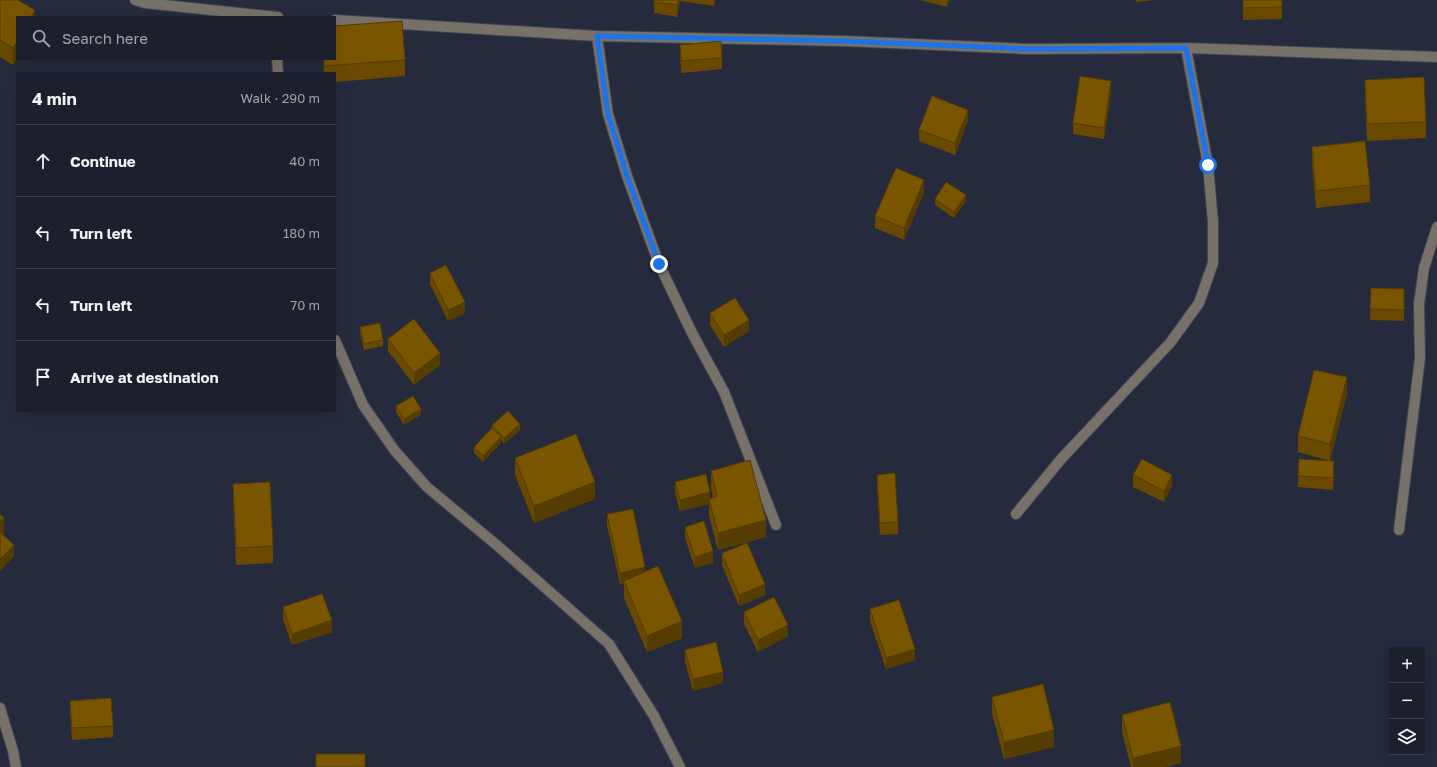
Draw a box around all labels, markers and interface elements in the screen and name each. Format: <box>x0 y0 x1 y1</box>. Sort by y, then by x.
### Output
search box <box>16 16 336 60</box>
icon: search <box>30 27 52 49</box>
text: Search here <box>62 29 148 47</box>
text: 4 min <box>32 88 77 109</box>
text: Walk · 290 m <box>241 90 320 106</box>
icon: ahead <box>32 150 54 172</box>
text: Continue <box>70 152 136 170</box>
text: 40 m <box>289 153 320 169</box>
route start <box>1199 156 1217 174</box>
icon: left <box>32 222 54 244</box>
text: Turn left <box>70 224 132 242</box>
text: 180 m <box>283 225 320 241</box>
route end <box>650 255 668 273</box>
icon: left <box>32 294 54 316</box>
text: Turn left <box>70 296 132 314</box>
text: 70 m <box>290 297 320 313</box>
icon: arrive <box>32 366 54 388</box>
text: Arrive at destination <box>70 368 219 386</box>
map controls <box>1389 647 1425 755</box>
button: + <box>1389 647 1425 683</box>
button: − <box>1389 683 1425 719</box>
button: layers <box>1389 719 1425 755</box>

